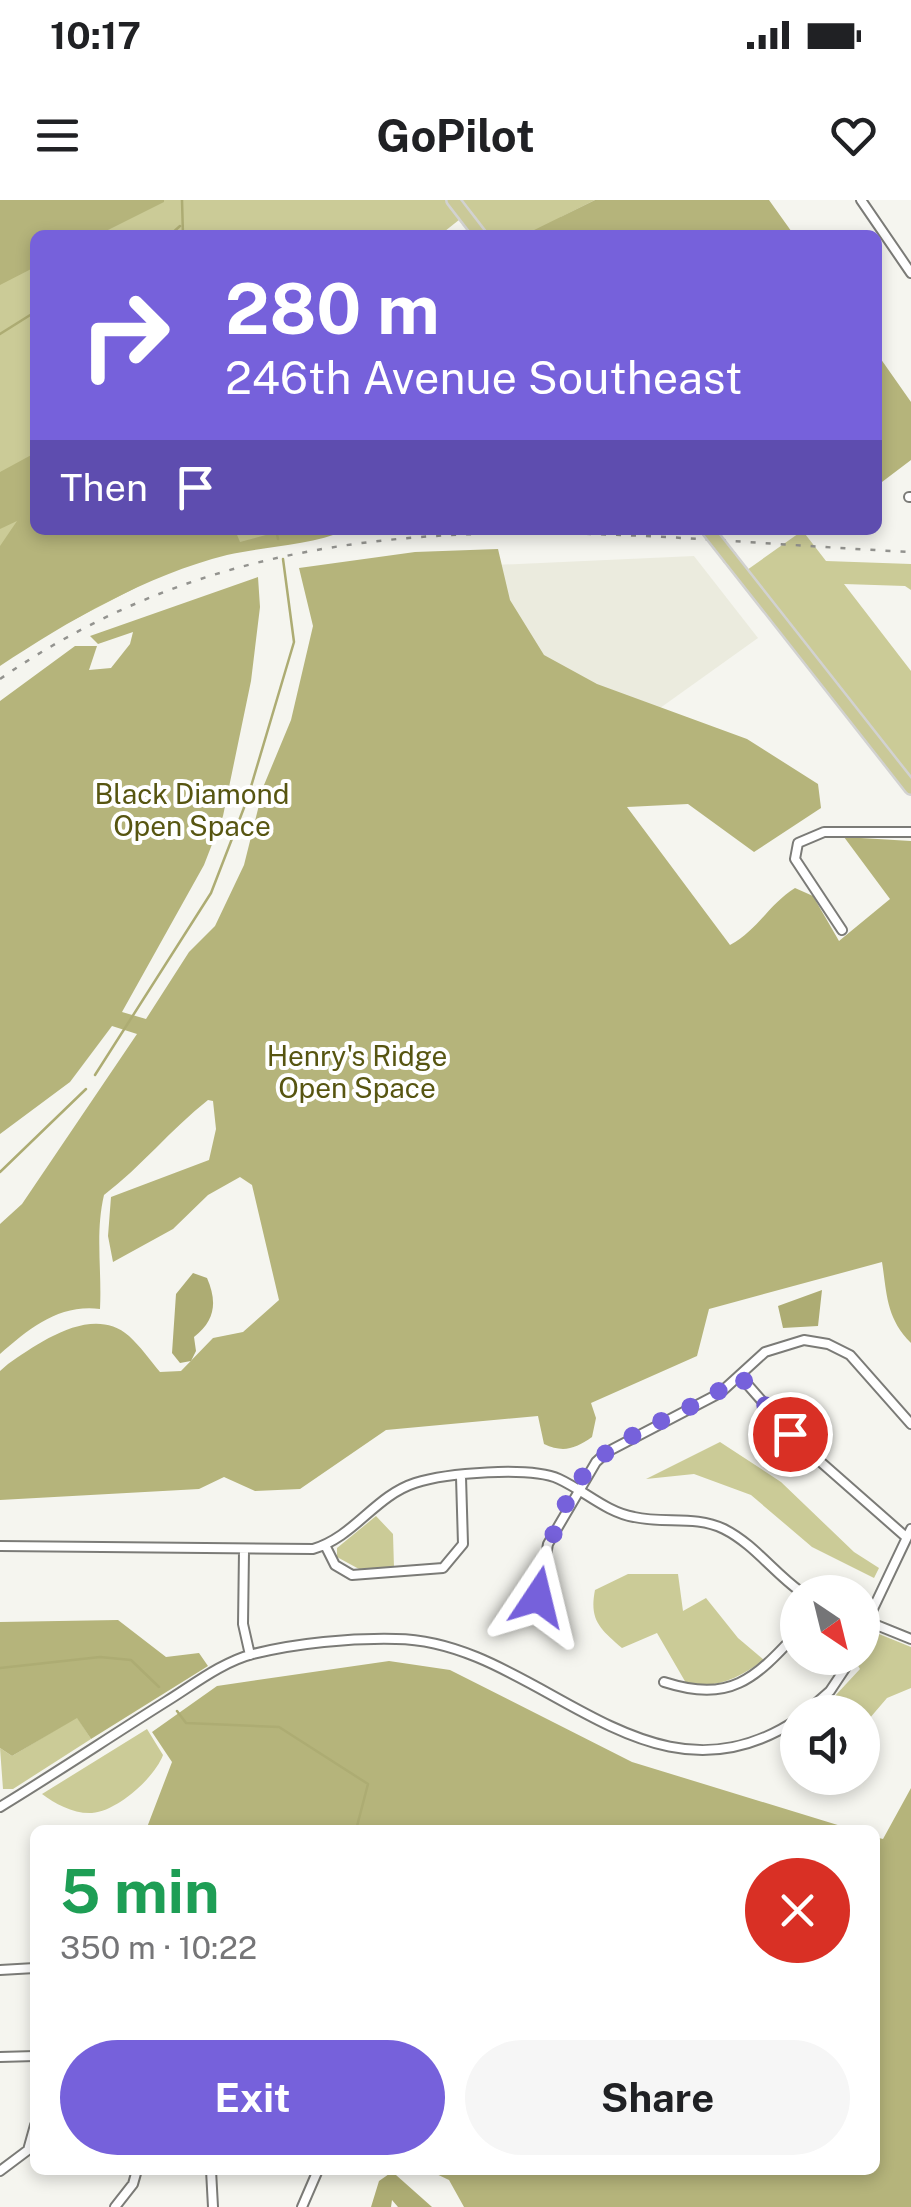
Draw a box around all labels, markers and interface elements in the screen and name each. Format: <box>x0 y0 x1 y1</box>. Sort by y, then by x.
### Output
text: 10:17 <box>50 13 141 58</box>
icon: menu <box>30 108 85 163</box>
icon: heart <box>826 108 881 163</box>
text: GoPilot <box>376 109 535 162</box>
text: 280 m <box>225 267 440 350</box>
icon: right <box>60 270 190 400</box>
text: 246th Avenue Southeast <box>225 351 742 404</box>
icon: arrive <box>168 460 223 515</box>
text: Then <box>60 465 148 510</box>
park label: Black Diamond Open Space <box>95 777 289 842</box>
park label: Henry's Ridge Open Space <box>267 1039 447 1104</box>
pin <box>748 1392 833 1477</box>
icon: arrive <box>763 1407 818 1462</box>
position arrow <box>486 1545 590 1649</box>
north arrow <box>780 1575 880 1675</box>
map controls <box>780 1575 880 1795</box>
button: sound <box>780 1695 880 1795</box>
text: 5 min <box>60 1856 220 1927</box>
button: close <box>745 1858 850 1963</box>
text: 350 m · 10:22 <box>60 1929 257 1966</box>
button: Exit <box>60 2040 445 2155</box>
button: Share <box>465 2040 850 2155</box>

